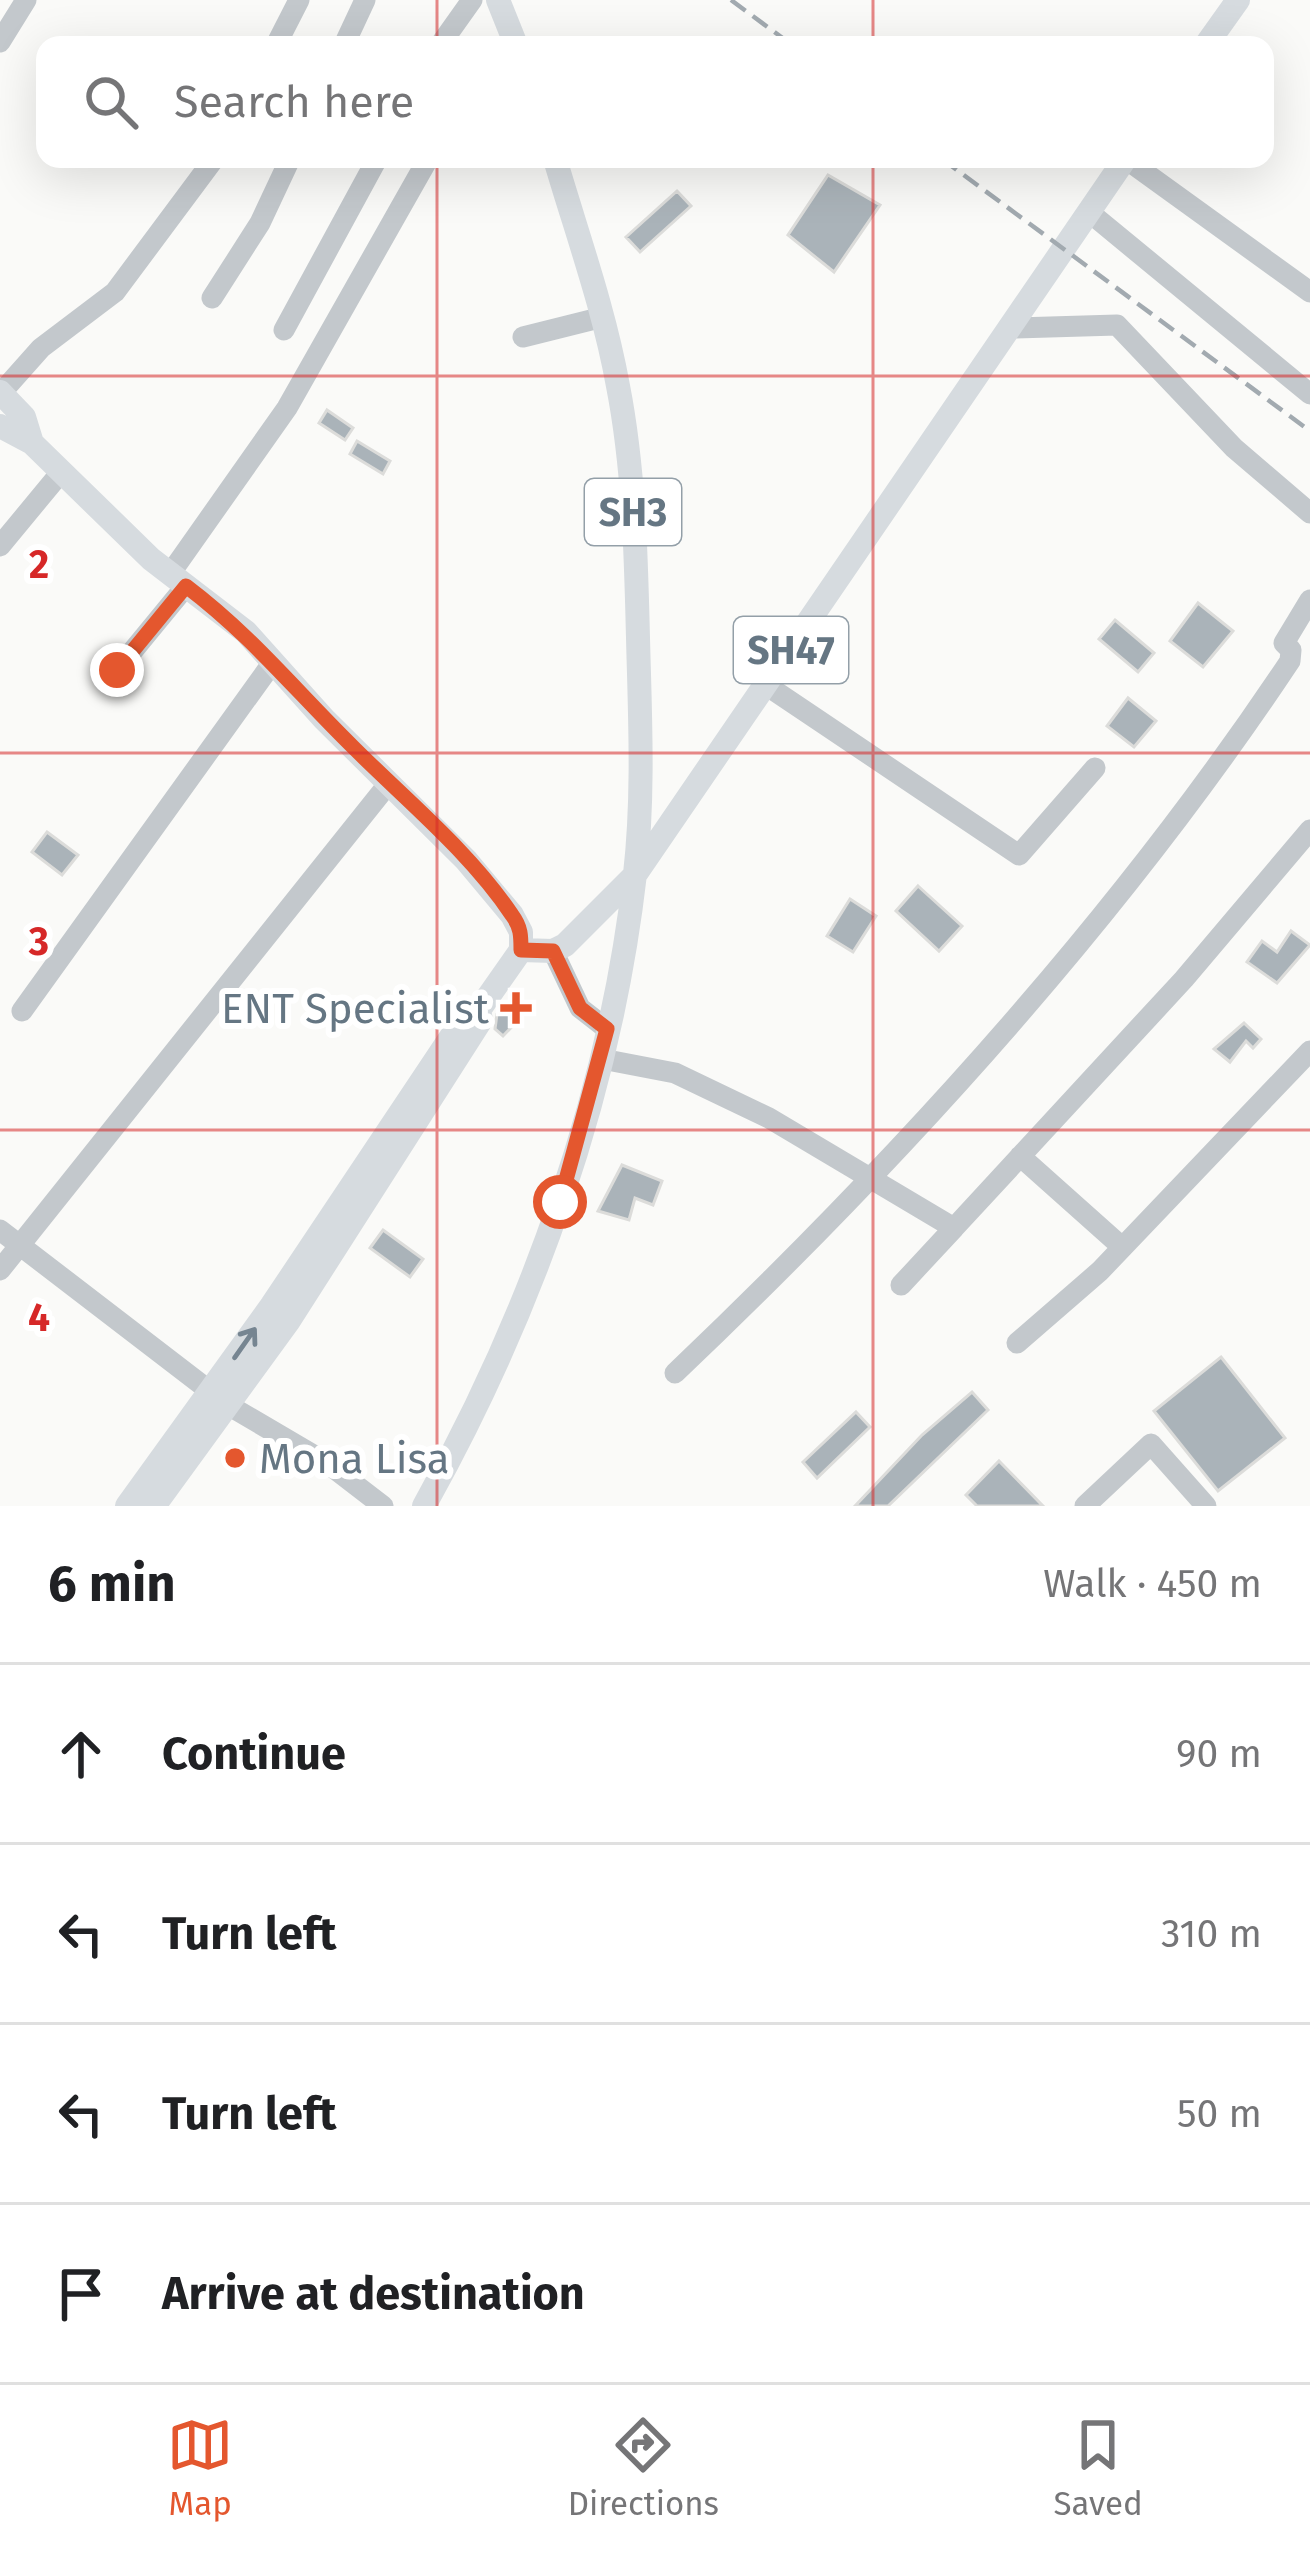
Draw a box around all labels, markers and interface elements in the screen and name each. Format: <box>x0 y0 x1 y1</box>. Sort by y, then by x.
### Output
search box <box>36 36 1274 168</box>
icon: search <box>78 69 144 135</box>
text: Search here <box>174 75 414 129</box>
road number: SH3 <box>585 479 681 545</box>
text: 2 <box>29 542 49 588</box>
road number: SH47 <box>734 617 848 683</box>
route end <box>90 643 144 697</box>
text: 3 <box>28 919 49 965</box>
place label: ENT Specialist <box>221 984 490 1034</box>
marker: ENT Specialist <box>500 992 532 1024</box>
route start <box>533 1175 587 1229</box>
text: 4 <box>28 1295 50 1341</box>
one-way arrow <box>232 1327 257 1360</box>
place label: Mona Lisa <box>259 1434 450 1484</box>
marker: Mona Lisa <box>222 1445 248 1471</box>
text: 6 min <box>48 1553 176 1615</box>
text: Walk · 450 m <box>1043 1561 1262 1607</box>
icon: ahead <box>48 1721 114 1787</box>
text: Continue <box>162 1727 346 1781</box>
text: 90 m <box>1176 1731 1262 1777</box>
icon: left <box>48 1901 114 1967</box>
text: Turn left <box>162 1907 336 1961</box>
text: 310 m <box>1161 1911 1262 1957</box>
icon: left <box>48 2081 114 2147</box>
text: Turn left <box>162 2087 336 2141</box>
text: 50 m <box>1177 2091 1262 2137</box>
icon: arrive <box>48 2261 114 2327</box>
text: Arrive at destination <box>162 2267 585 2321</box>
tab: Map <box>167 2412 233 2524</box>
tab: Directions <box>568 2412 719 2524</box>
tab: Saved <box>1053 2412 1143 2524</box>

